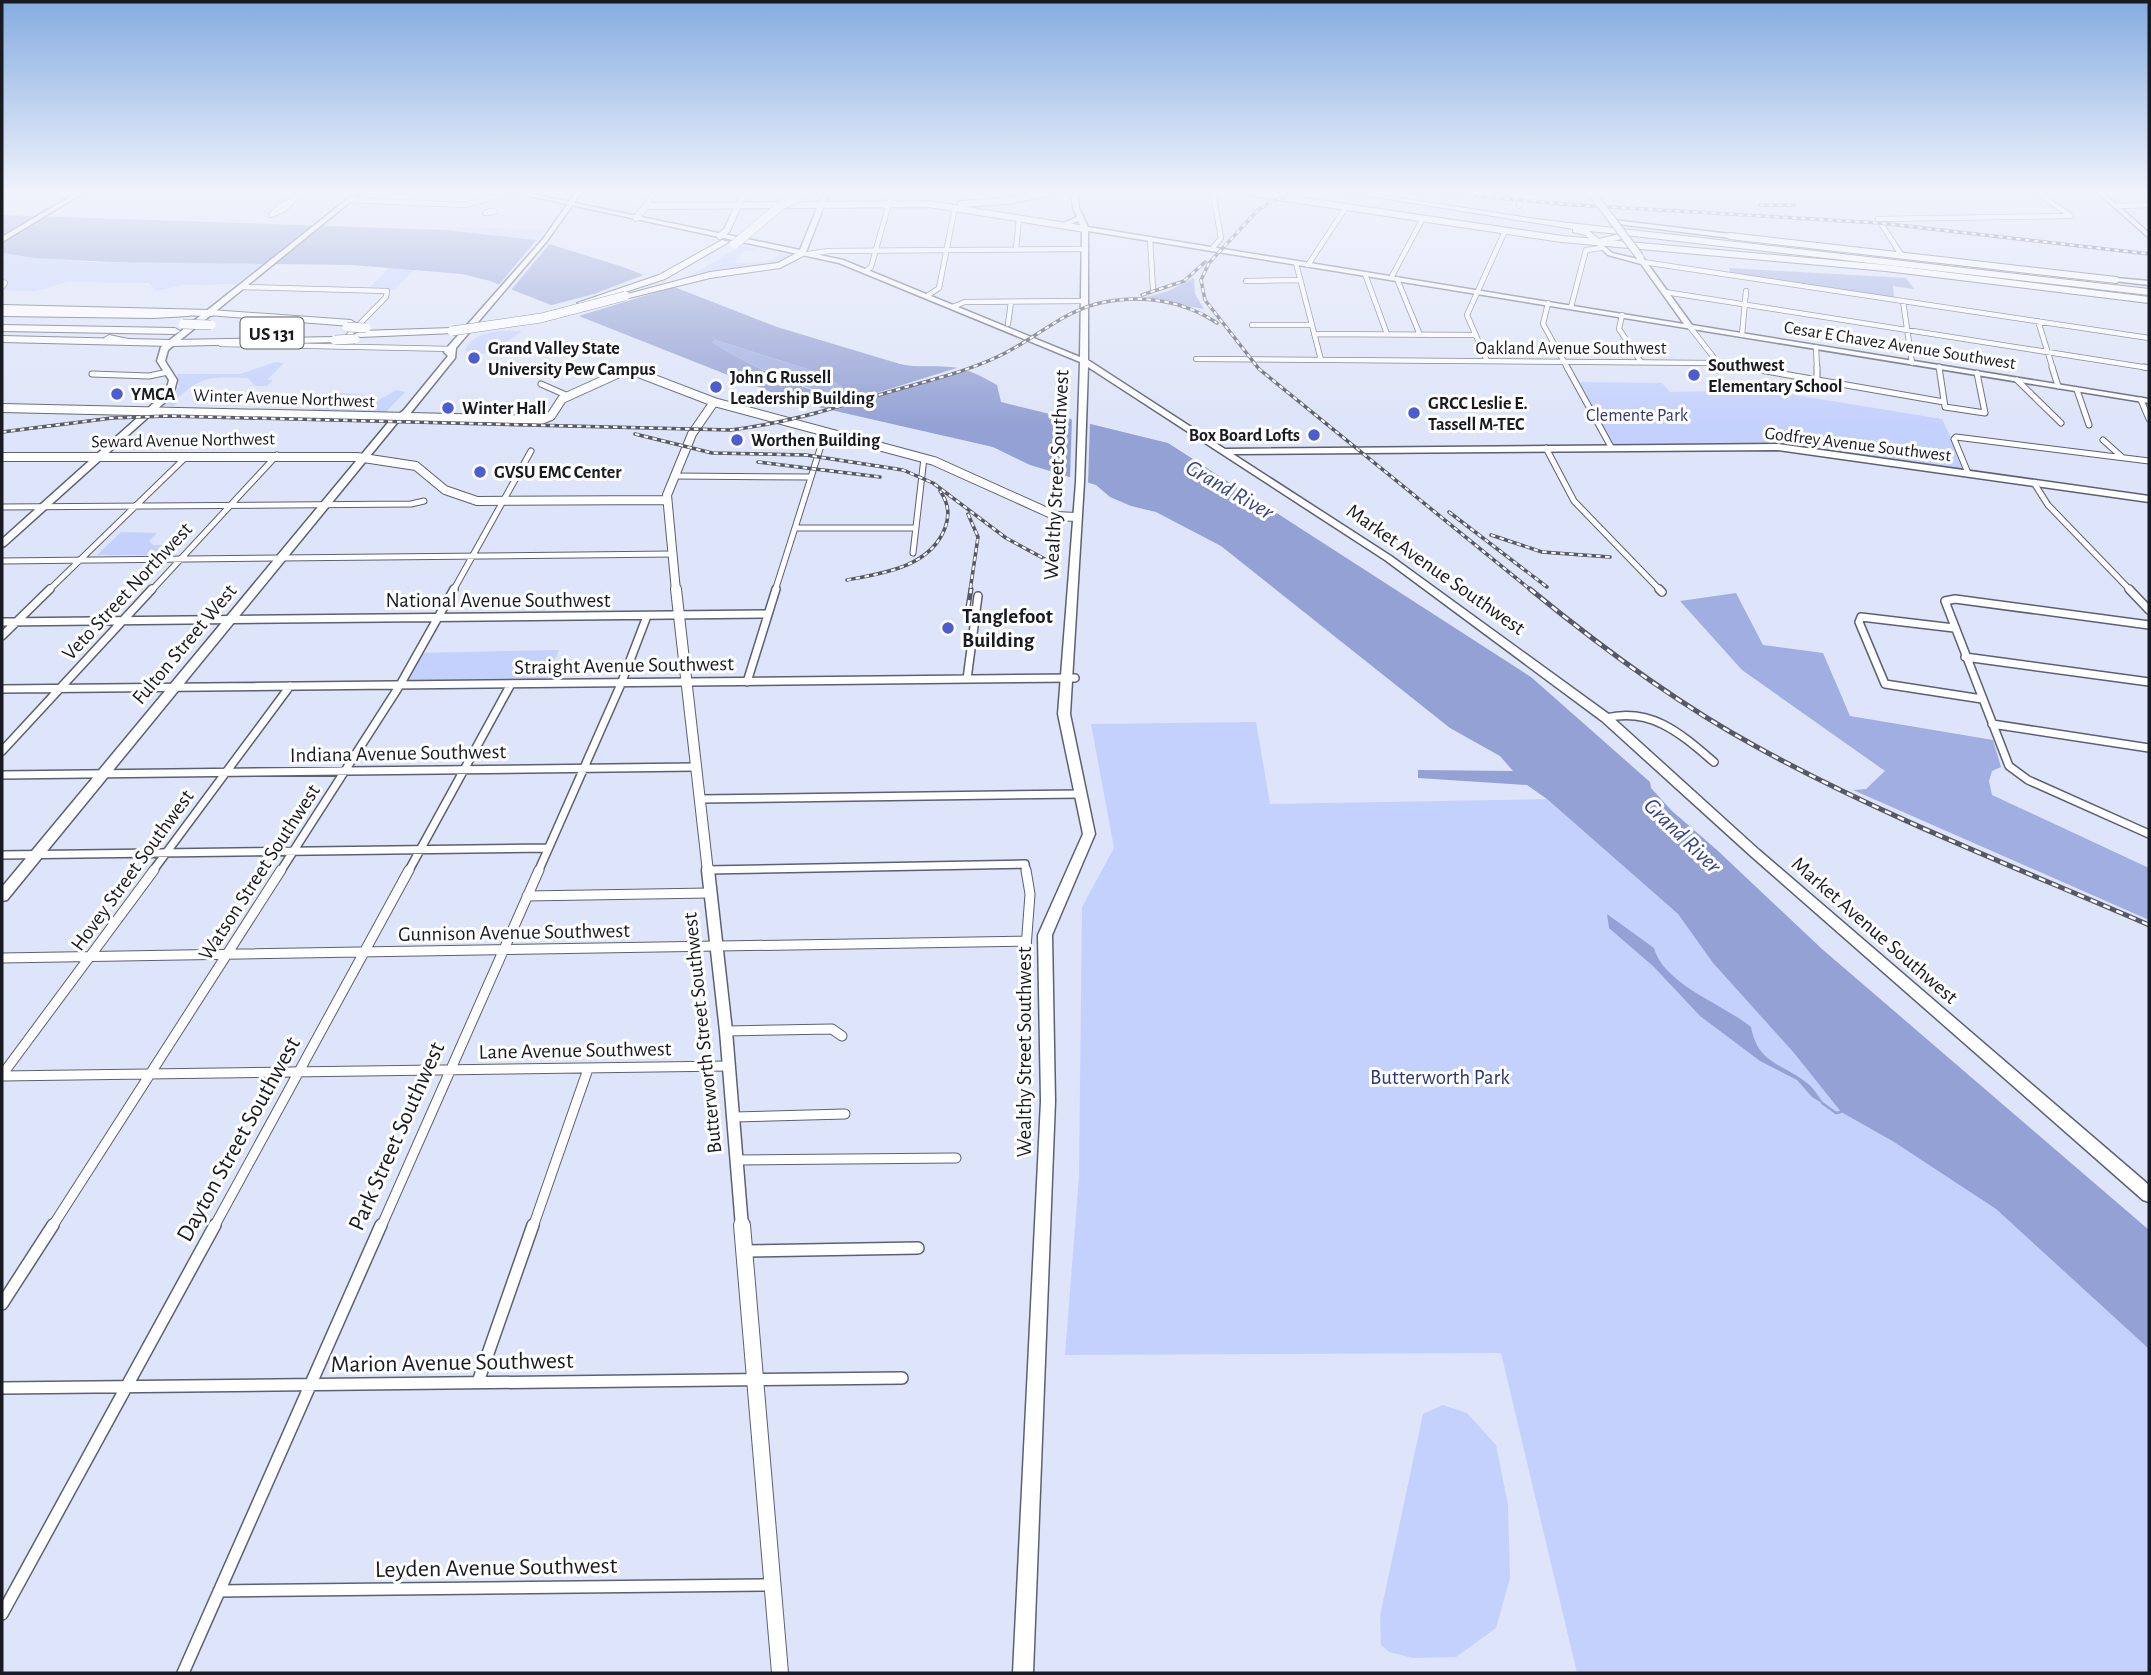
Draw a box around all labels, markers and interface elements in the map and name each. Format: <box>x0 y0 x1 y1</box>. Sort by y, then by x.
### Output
road number: US 131 <box>240 318 304 348</box>
street label: Cesar E Chavez Avenue Southwest <box>1783 319 2017 373</box>
place label: Grand Valley State University Pew Campus <box>488 340 656 379</box>
street label: Oakland Avenue Southwest <box>1475 340 1667 358</box>
marker: Grand Valley State University Pew Campus <box>466 350 482 366</box>
place label: Southwest Elementary School <box>1708 357 1843 396</box>
marker: Southwest Elementary School <box>1686 367 1702 383</box>
place label: John G Russell Leadership Building <box>730 369 875 408</box>
street label: Wealthy Street Southwest <box>1041 369 1073 581</box>
marker: John G Russell Leadership Building <box>708 379 724 395</box>
marker: YMCA <box>109 386 125 402</box>
place label: YMCA <box>131 386 175 404</box>
street label: Winter Avenue Northwest <box>193 387 375 411</box>
place label: GRCC Leslie E. Tassell M-TEC <box>1428 395 1528 434</box>
marker: Winter Hall <box>440 400 456 416</box>
place label: Winter Hall <box>462 400 546 418</box>
marker: GRCC Leslie E. Tassell M-TEC <box>1406 405 1422 421</box>
park label: Clemente Park <box>1586 407 1689 425</box>
street label: Godfrey Avenue Southwest <box>1764 425 1952 465</box>
place label: Box Board Lofts <box>1189 427 1300 445</box>
marker: Box Board Lofts <box>1306 427 1322 443</box>
street label: Seward Avenue Northwest <box>91 430 275 452</box>
marker: Worthen Building <box>729 432 745 448</box>
place label: Worthen Building <box>751 432 881 450</box>
water label: Grand River <box>1182 456 1277 525</box>
marker: GVSU EMC Center <box>472 464 488 480</box>
place label: GVSU EMC Center <box>494 464 622 482</box>
street label: Market Avenue Southwest <box>1343 500 1529 639</box>
street label: Veto Street Northwest <box>58 518 197 664</box>
street label: Fulton Street West <box>128 580 241 708</box>
street label: National Avenue Southwest <box>385 590 611 611</box>
place label: Tanglefoot Building <box>962 606 1053 651</box>
marker: Tanglefoot Building <box>940 620 956 636</box>
street label: Straight Avenue Southwest <box>514 653 734 678</box>
street label: Indiana Avenue Southwest <box>290 741 507 766</box>
street label: Watson Street Southwest <box>195 780 324 964</box>
street label: Hovey Street Southwest <box>67 786 198 955</box>
water label: Grand River <box>1639 794 1725 878</box>
street label: Market Avenue Southwest <box>1788 853 1962 1008</box>
street label: Butterworth Street Southwest <box>679 911 726 1155</box>
street label: Gunnison Avenue Southwest <box>398 920 630 945</box>
street label: Wealthy Street Southwest <box>1014 946 1035 1157</box>
street label: Dayton Street Southwest <box>173 1033 305 1246</box>
street label: Park Street Southwest <box>344 1038 449 1234</box>
street label: Lane Avenue Southwest <box>479 1038 672 1063</box>
park label: Butterworth Park <box>1370 1067 1510 1088</box>
street label: Marion Avenue Southwest <box>330 1349 574 1377</box>
street label: Leyden Avenue Southwest <box>375 1554 618 1582</box>

